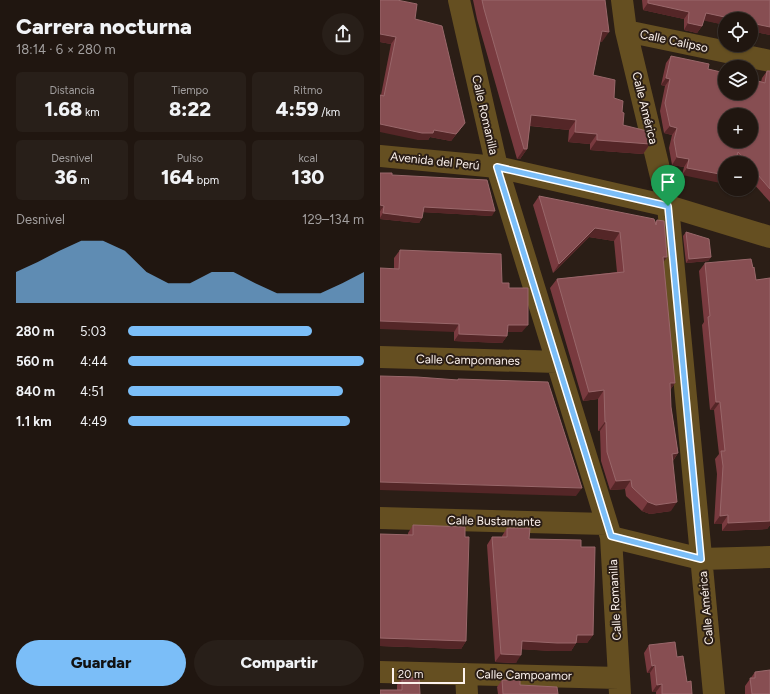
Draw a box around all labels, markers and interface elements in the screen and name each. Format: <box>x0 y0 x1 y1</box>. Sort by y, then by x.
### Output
map controls <box>718 12 758 196</box>
button: locate <box>718 12 758 52</box>
text: Carrera nocturna <box>16 13 192 40</box>
button: share <box>322 13 364 55</box>
street label: Calle Calipso <box>639 27 709 55</box>
text: 18:14 · 6 × 280 m <box>16 42 116 57</box>
button: layers <box>718 60 758 100</box>
street label: Calle América <box>629 70 661 146</box>
street label: Calle Romanilla <box>469 74 501 156</box>
text: Distancia <box>49 84 95 97</box>
text: Tiempo <box>172 84 208 97</box>
text: Ritmo <box>293 84 323 97</box>
text: 1.68 <box>44 97 82 121</box>
text: 8:22 <box>169 97 211 121</box>
text: 4:59 <box>276 97 318 121</box>
text: km <box>82 106 100 119</box>
text: /km <box>318 106 340 119</box>
button: + <box>718 108 758 148</box>
street label: Avenida del Perú <box>390 149 480 173</box>
text: Desnivel <box>51 152 93 165</box>
text: Pulso <box>177 152 203 165</box>
text: kcal <box>298 152 318 165</box>
button: − <box>718 156 758 196</box>
text: 36 <box>54 165 77 189</box>
text: 164 <box>161 165 194 189</box>
text: 130 <box>292 165 324 189</box>
pin <box>651 165 685 206</box>
icon: arrive <box>657 171 679 193</box>
text: m <box>77 174 90 187</box>
text: bpm <box>194 174 219 187</box>
text: Desnivel <box>16 212 65 227</box>
text: 129–134 m <box>302 212 364 227</box>
text: 280 m <box>16 324 54 339</box>
text: 5:03 <box>80 324 106 339</box>
street label: Calle Campomanes <box>416 352 520 368</box>
text: 560 m <box>16 354 54 369</box>
text: 4:44 <box>80 354 108 369</box>
text: 840 m <box>16 384 55 399</box>
text: 4:51 <box>80 384 104 399</box>
text: 1.1 km <box>16 414 52 429</box>
text: 4:49 <box>80 414 107 429</box>
street label: Calle Bustamante <box>447 513 542 529</box>
street label: Calle Romanilla <box>606 559 624 641</box>
street label: Calle América <box>696 571 716 645</box>
button: Guardar <box>16 640 186 686</box>
button: Compartir <box>194 640 364 686</box>
scale bar <box>392 666 465 685</box>
street label: Calle Campoamor <box>476 667 572 683</box>
text: 20 m <box>398 668 423 681</box>

